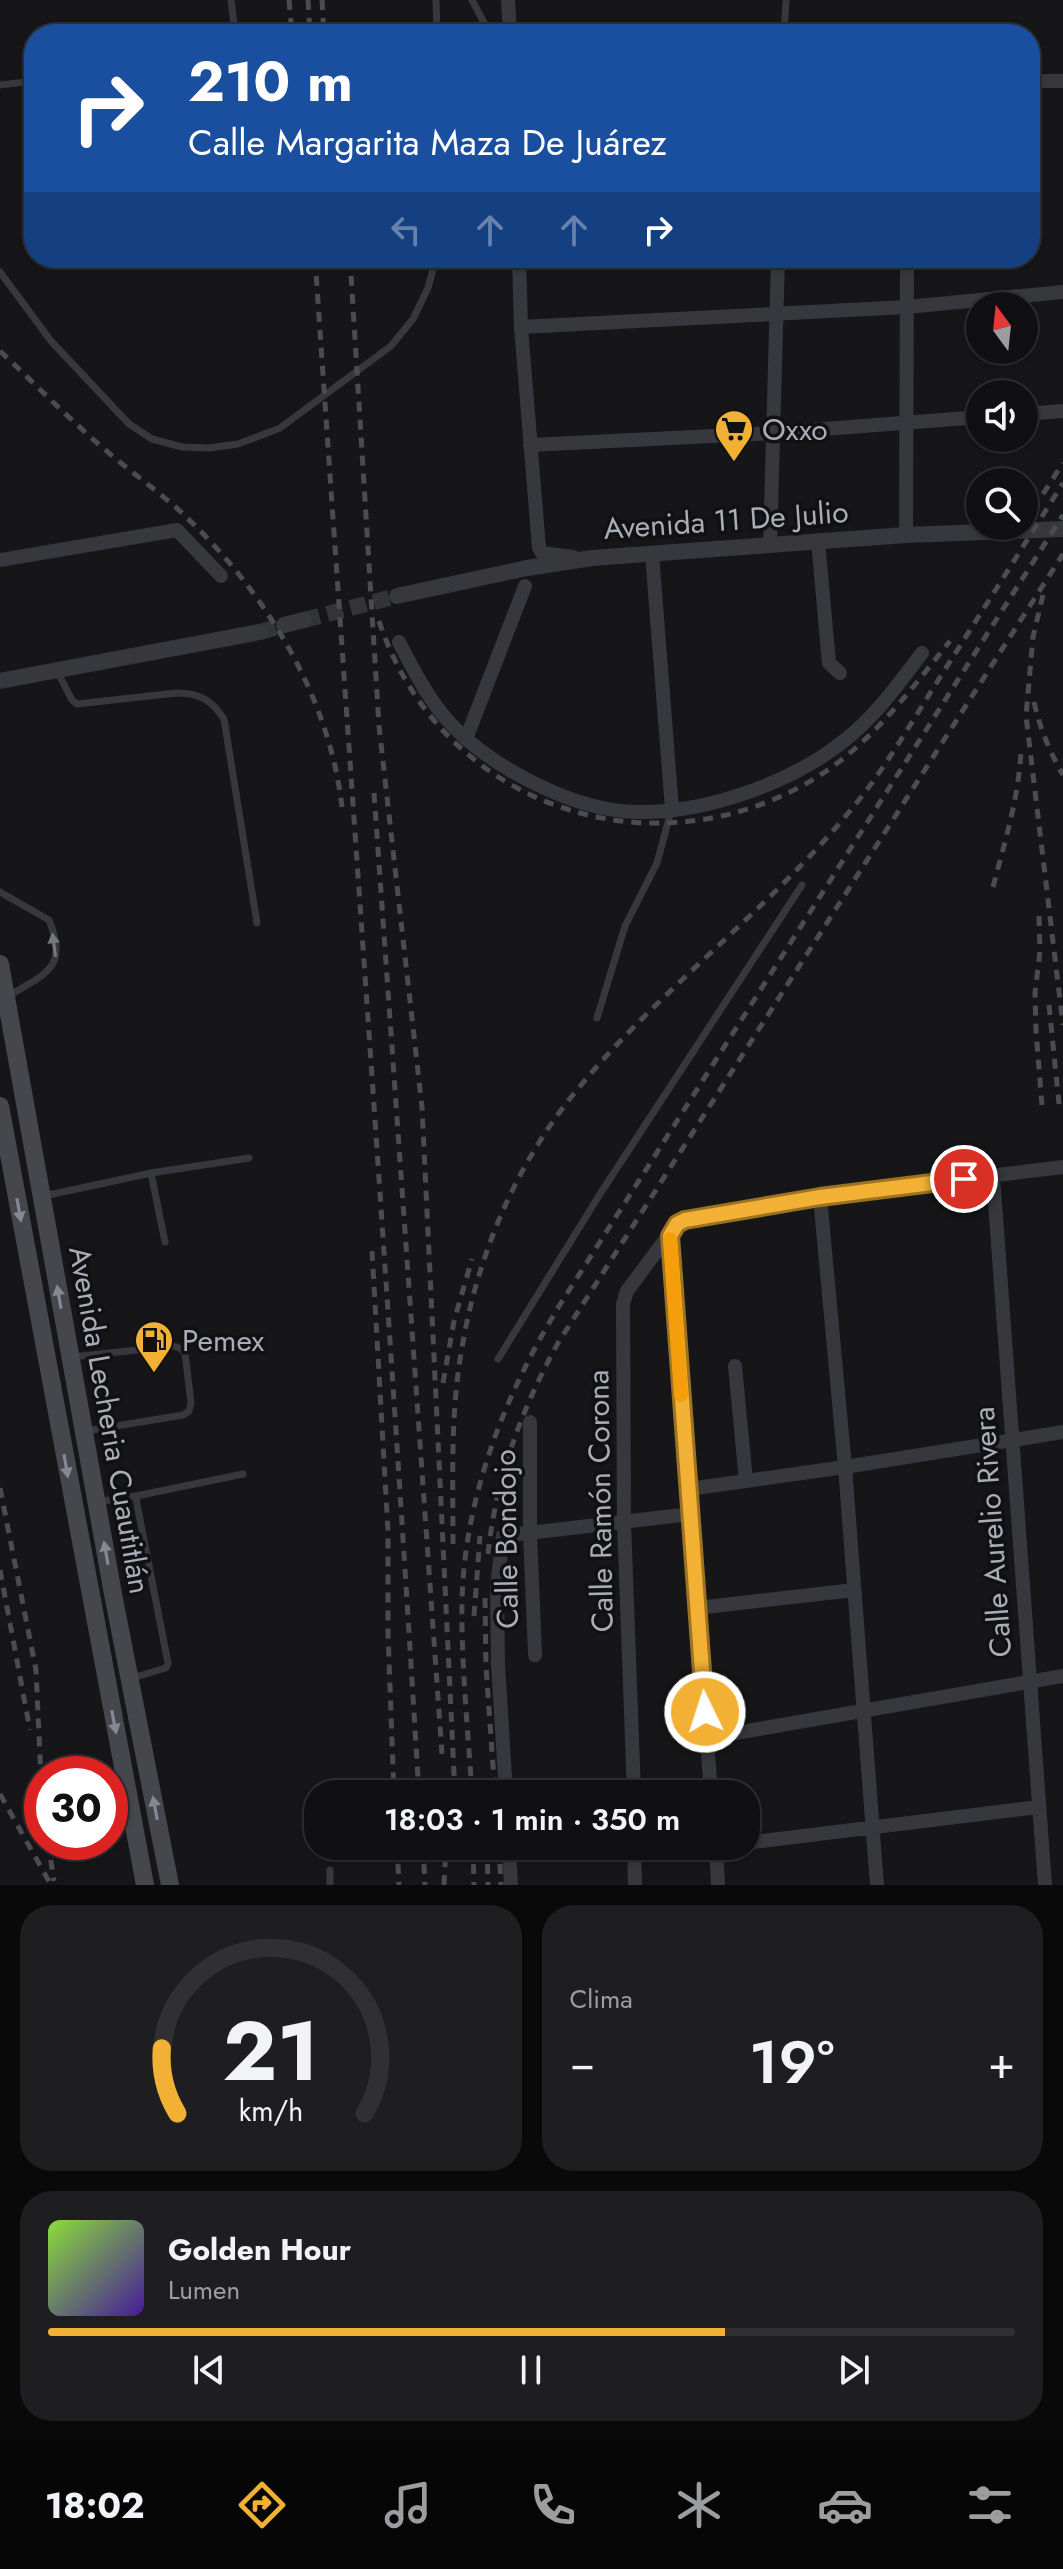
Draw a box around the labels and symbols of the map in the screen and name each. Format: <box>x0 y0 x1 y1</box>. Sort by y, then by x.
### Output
north arrow <box>966 292 1038 364</box>
supermarket icon: Oxxo <box>713 408 755 463</box>
place label: Oxxo <box>762 408 828 451</box>
street label: Avenida 11 De Julio <box>602 490 850 550</box>
one-way arrow <box>48 932 61 957</box>
pin <box>930 1145 998 1213</box>
one-way arrow <box>14 1198 26 1223</box>
street label: Avenida Lecheria Cuautitlán <box>58 1243 162 1597</box>
one-way arrow <box>53 1285 65 1310</box>
fuel station icon: Pemex <box>133 1319 175 1374</box>
place label: Pemex <box>182 1319 264 1362</box>
street label: Calle Ramón Corona <box>576 1369 624 1633</box>
street label: Calle Aurelio Rivera <box>962 1405 1022 1659</box>
street label: Calle Bondojo <box>483 1449 529 1629</box>
one-way arrow <box>60 1454 72 1479</box>
one-way arrow <box>99 1540 111 1565</box>
position arrow <box>663 1670 747 1754</box>
one-way arrow <box>108 1710 120 1735</box>
speed limit sign: 30 <box>24 1756 128 1860</box>
one-way arrow <box>148 1796 161 1821</box>

